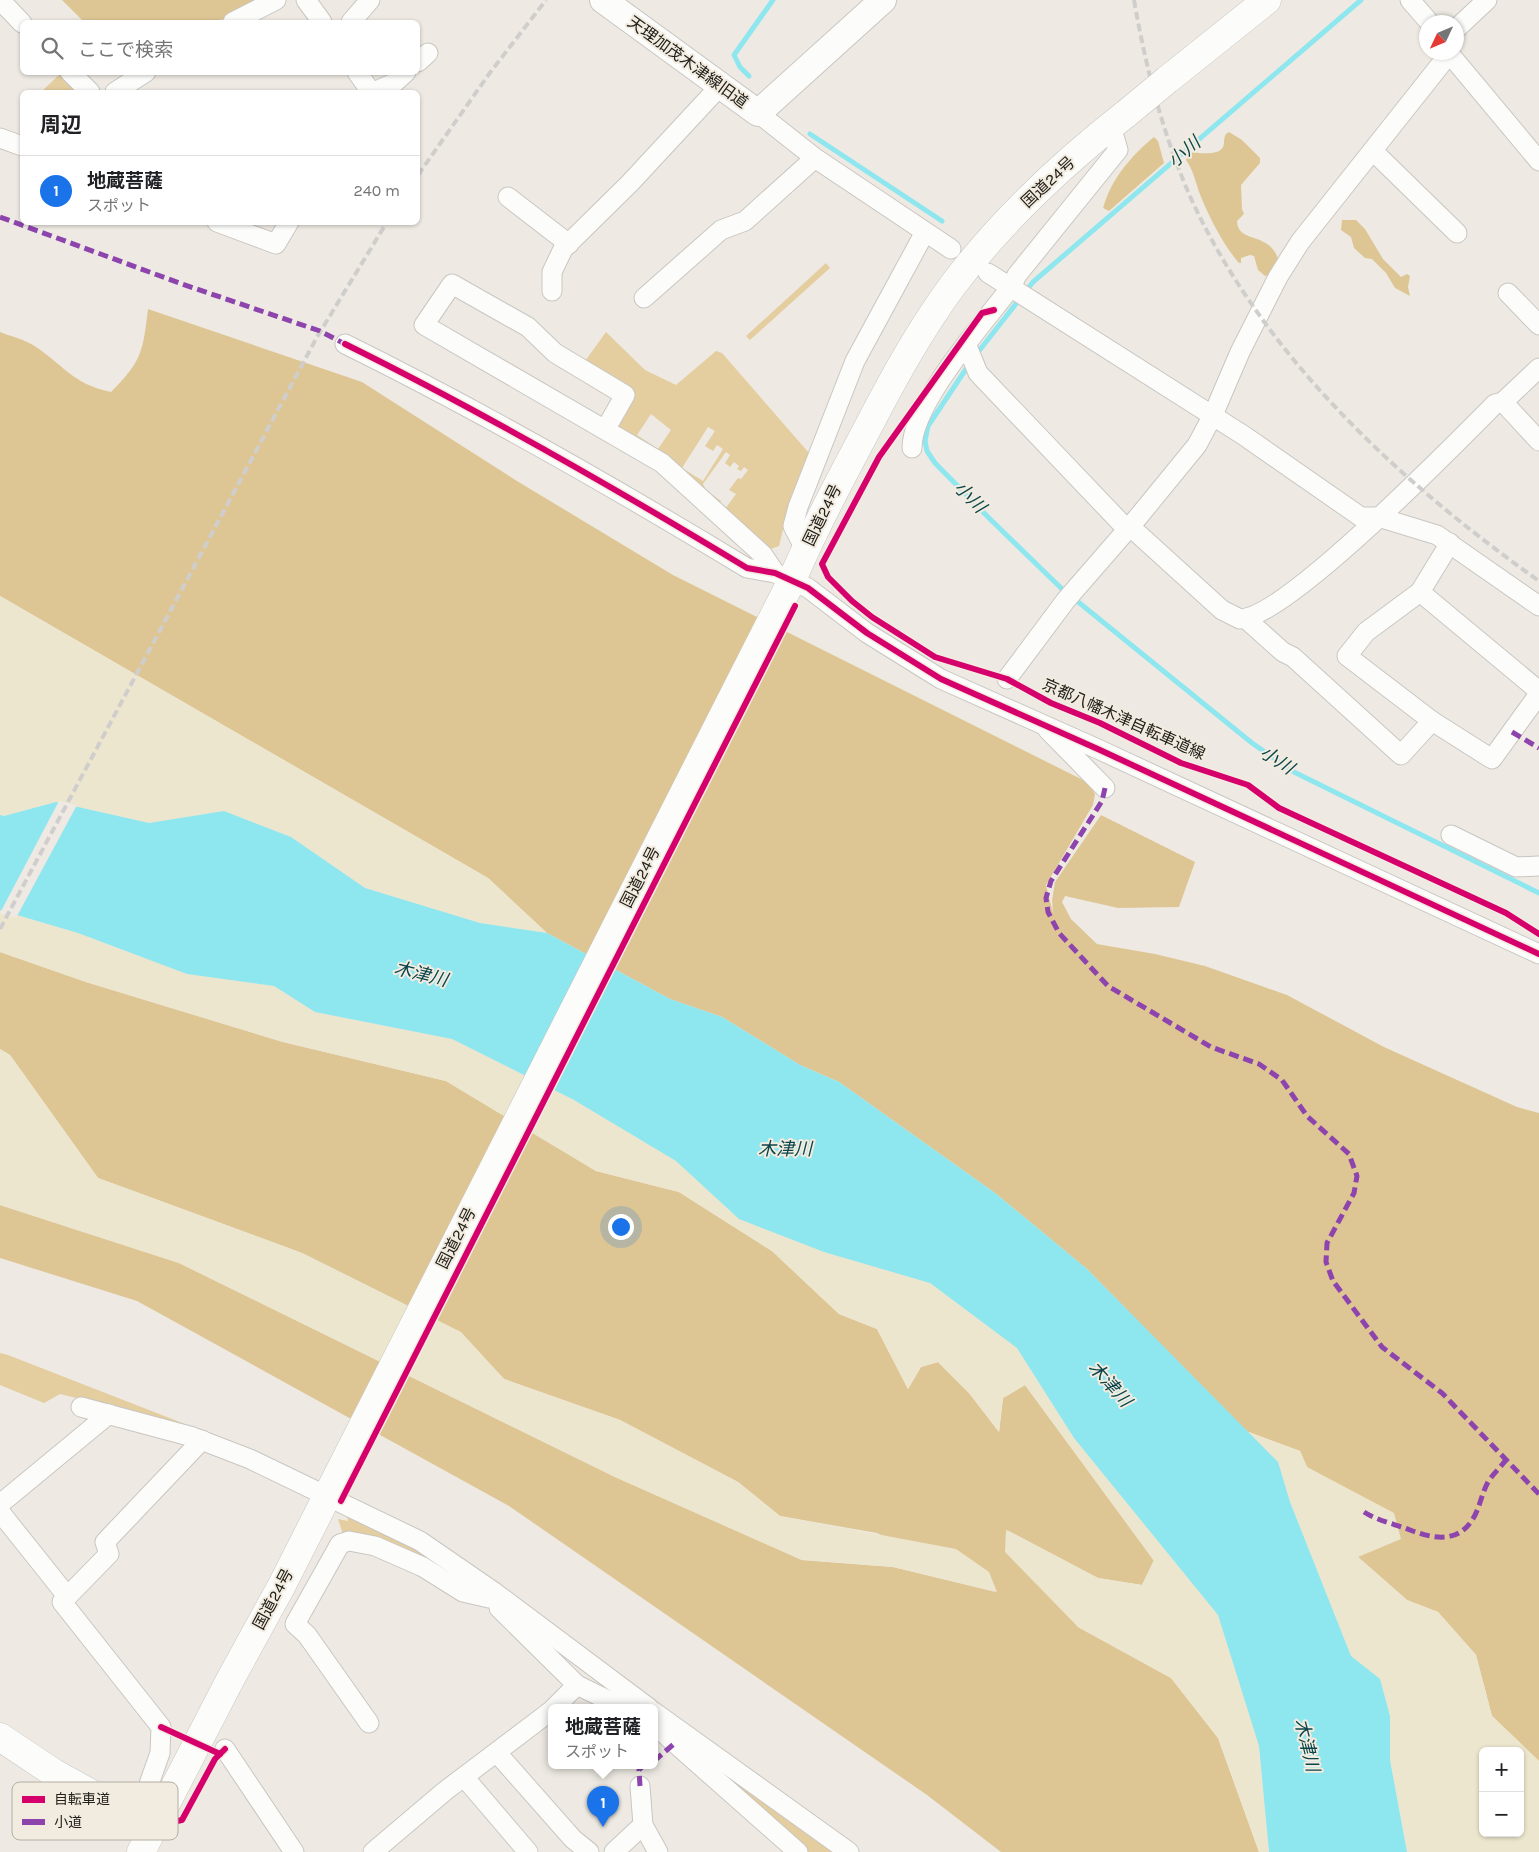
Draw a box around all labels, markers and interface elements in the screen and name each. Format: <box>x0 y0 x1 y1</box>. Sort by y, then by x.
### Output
street label: 天理加茂木津線旧道 <box>624 12 752 112</box>
north arrow <box>1419 15 1464 60</box>
search box <box>20 20 420 75</box>
icon: search <box>38 34 66 62</box>
text: ここで検索 <box>78 39 173 61</box>
text: 周辺 <box>40 113 82 137</box>
water label: 小川 <box>1163 131 1206 172</box>
street label: 国道24号 <box>1017 152 1079 212</box>
text: 地蔵菩薩 <box>87 170 163 192</box>
text: 1 <box>53 181 59 200</box>
text: 240 m <box>354 181 400 200</box>
text: スポット <box>87 196 151 215</box>
water label: 小川 <box>949 476 992 519</box>
street label: 国道24号 <box>799 481 845 549</box>
street label: 京都八幡木津自転車道線 <box>1040 675 1208 763</box>
water label: 小川 <box>1256 741 1300 780</box>
street label: 国道24号 <box>617 843 663 911</box>
water label: 木津川 <box>392 957 452 992</box>
water label: 木津川 <box>758 1138 814 1160</box>
street label: 国道24号 <box>433 1204 479 1272</box>
your location <box>608 1214 634 1240</box>
water label: 木津川 <box>1084 1357 1138 1413</box>
street label: 国道24号 <box>249 1565 297 1633</box>
popup <box>548 1704 658 1769</box>
text: 地蔵菩薩 <box>565 1716 641 1738</box>
water label: 木津川 <box>1290 1716 1325 1776</box>
text: スポット <box>565 1742 629 1761</box>
map controls <box>1479 1747 1524 1837</box>
button: + <box>1479 1747 1524 1792</box>
legend <box>12 1782 178 1840</box>
pin: 1 <box>587 1786 619 1827</box>
text: 自転車道 <box>54 1791 110 1808</box>
button: − <box>1479 1792 1524 1837</box>
text: 小道 <box>54 1814 82 1831</box>

